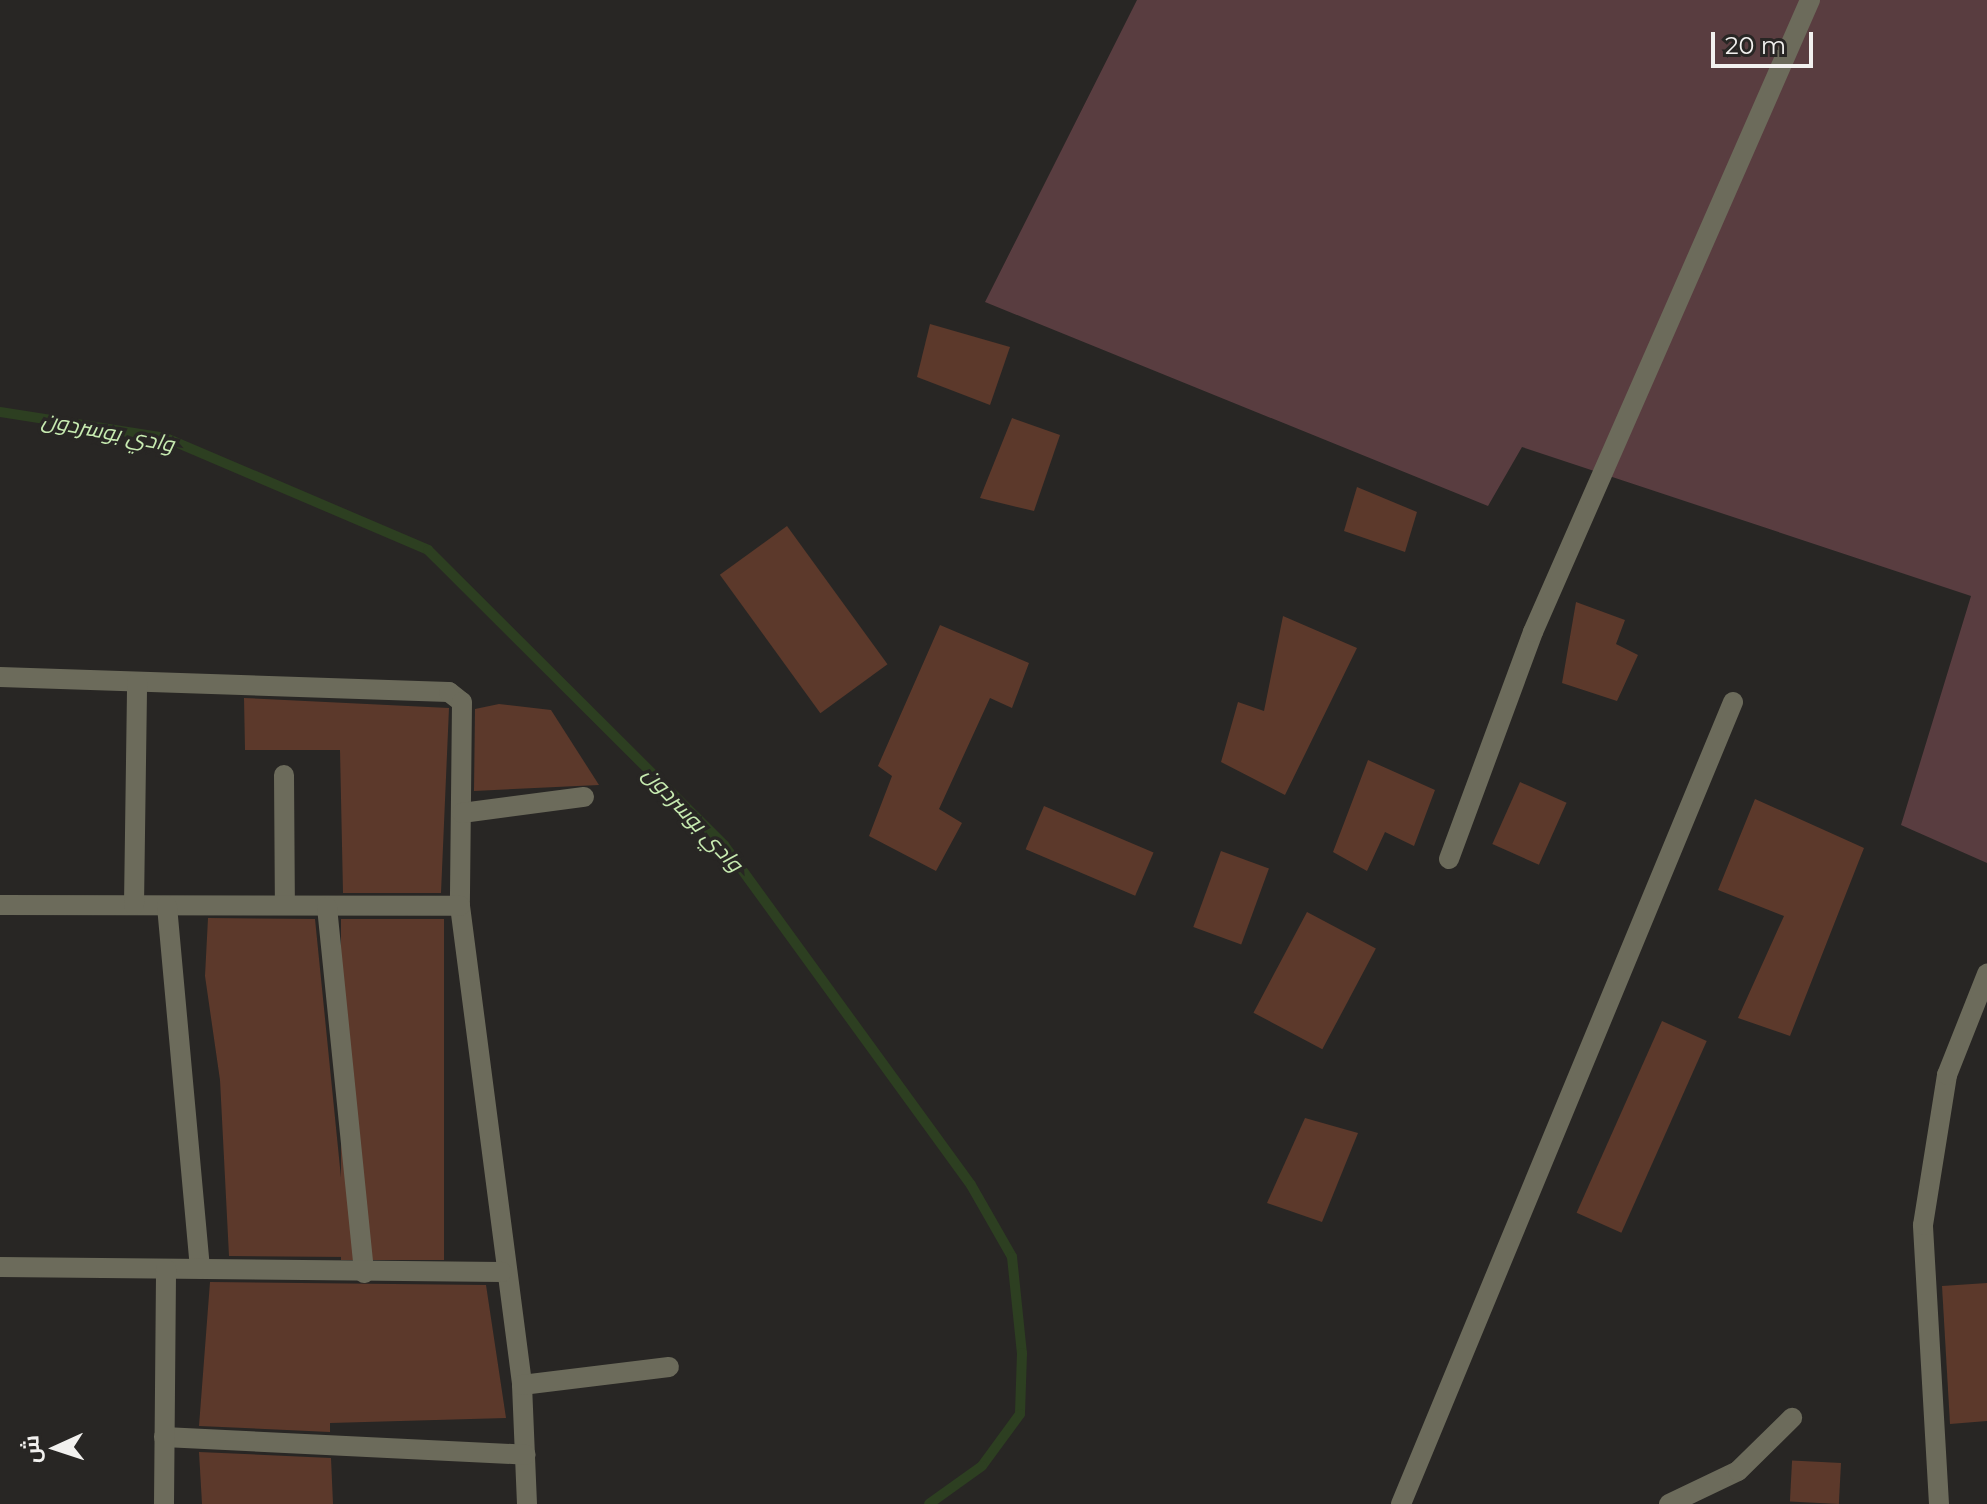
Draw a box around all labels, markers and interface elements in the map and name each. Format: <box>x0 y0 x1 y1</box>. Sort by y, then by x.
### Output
scale bar <box>1715 16 1817 66</box>
text: 20 m <box>1725 31 1786 60</box>
water label: وادي بوسردون <box>40 406 176 458</box>
water label: وادي بوسردون <box>638 761 748 877</box>
north arrow <box>16 1408 96 1488</box>
text: ش <box>17 1434 46 1464</box>

